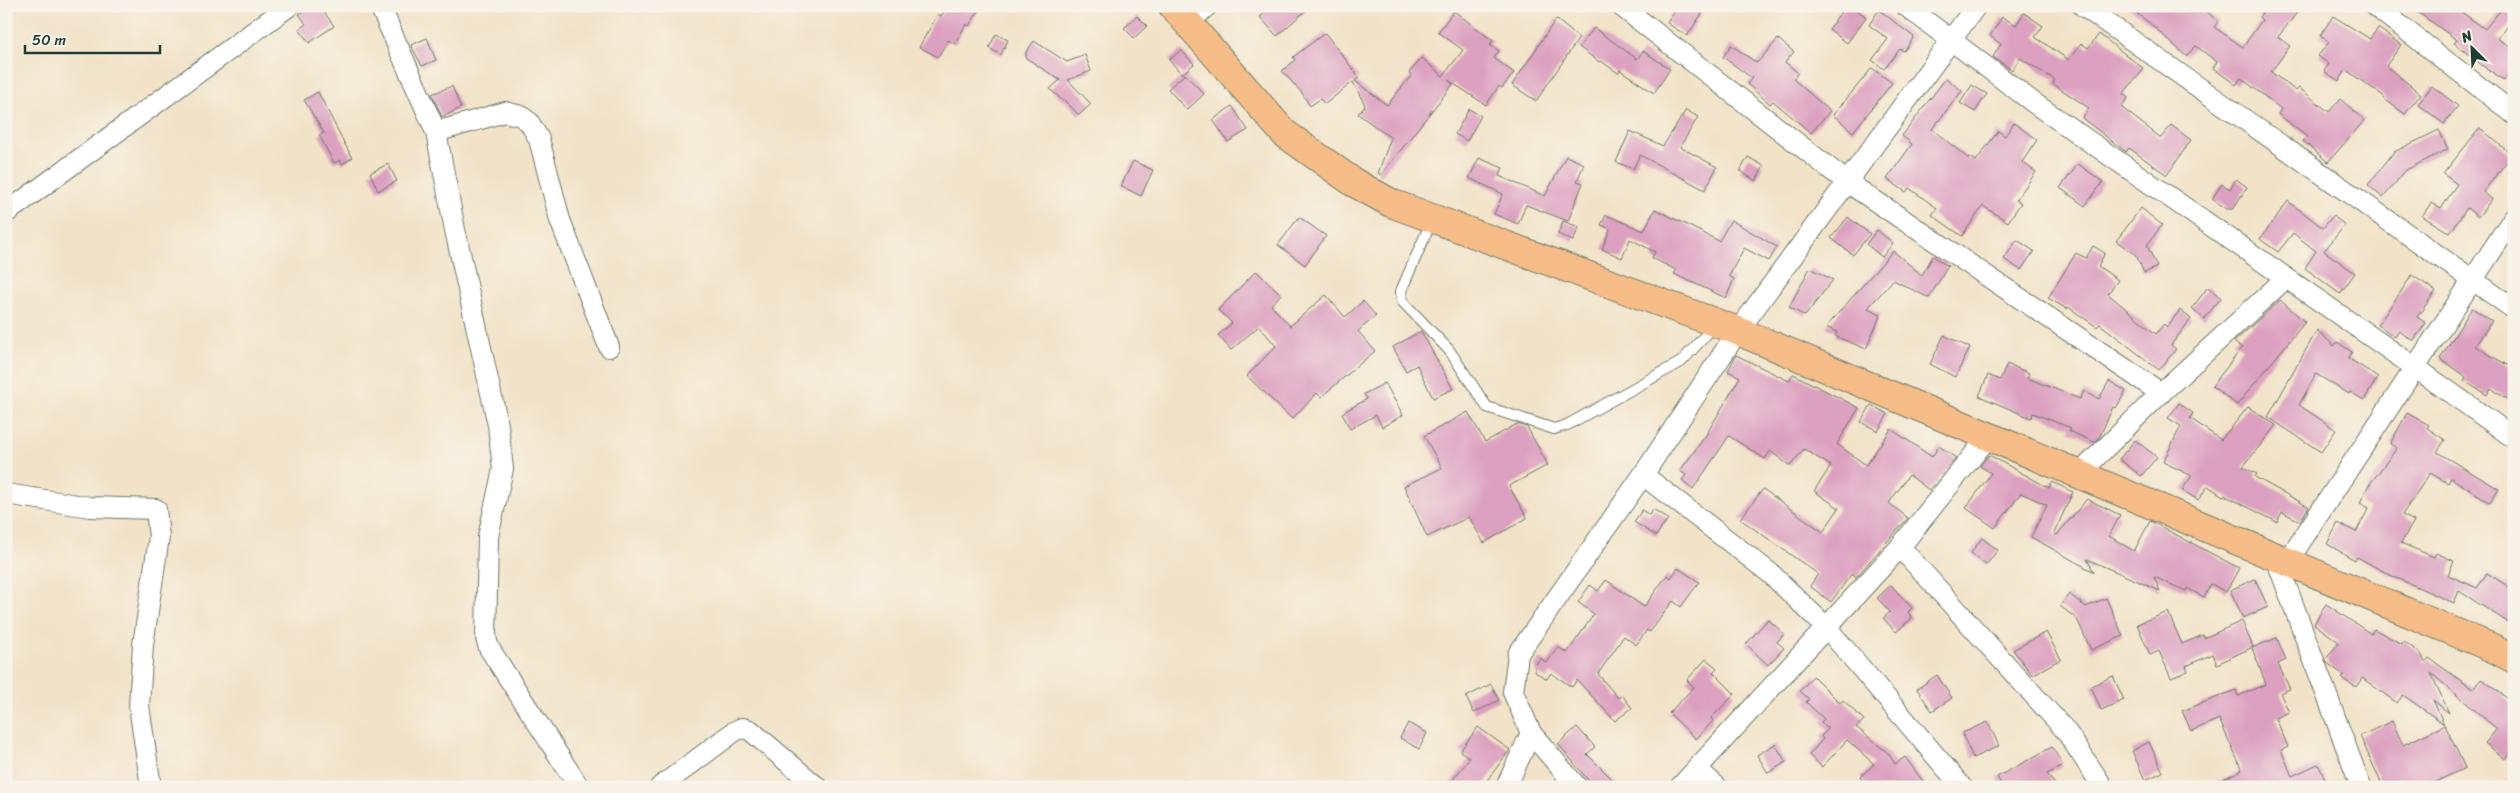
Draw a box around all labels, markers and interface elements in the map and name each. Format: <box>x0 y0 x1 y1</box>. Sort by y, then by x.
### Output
scale bar <box>25 22 160 54</box>
north arrow <box>2448 22 2498 72</box>
text: N <box>2456 23 2477 50</box>
text: 50 m <box>32 27 67 53</box>

